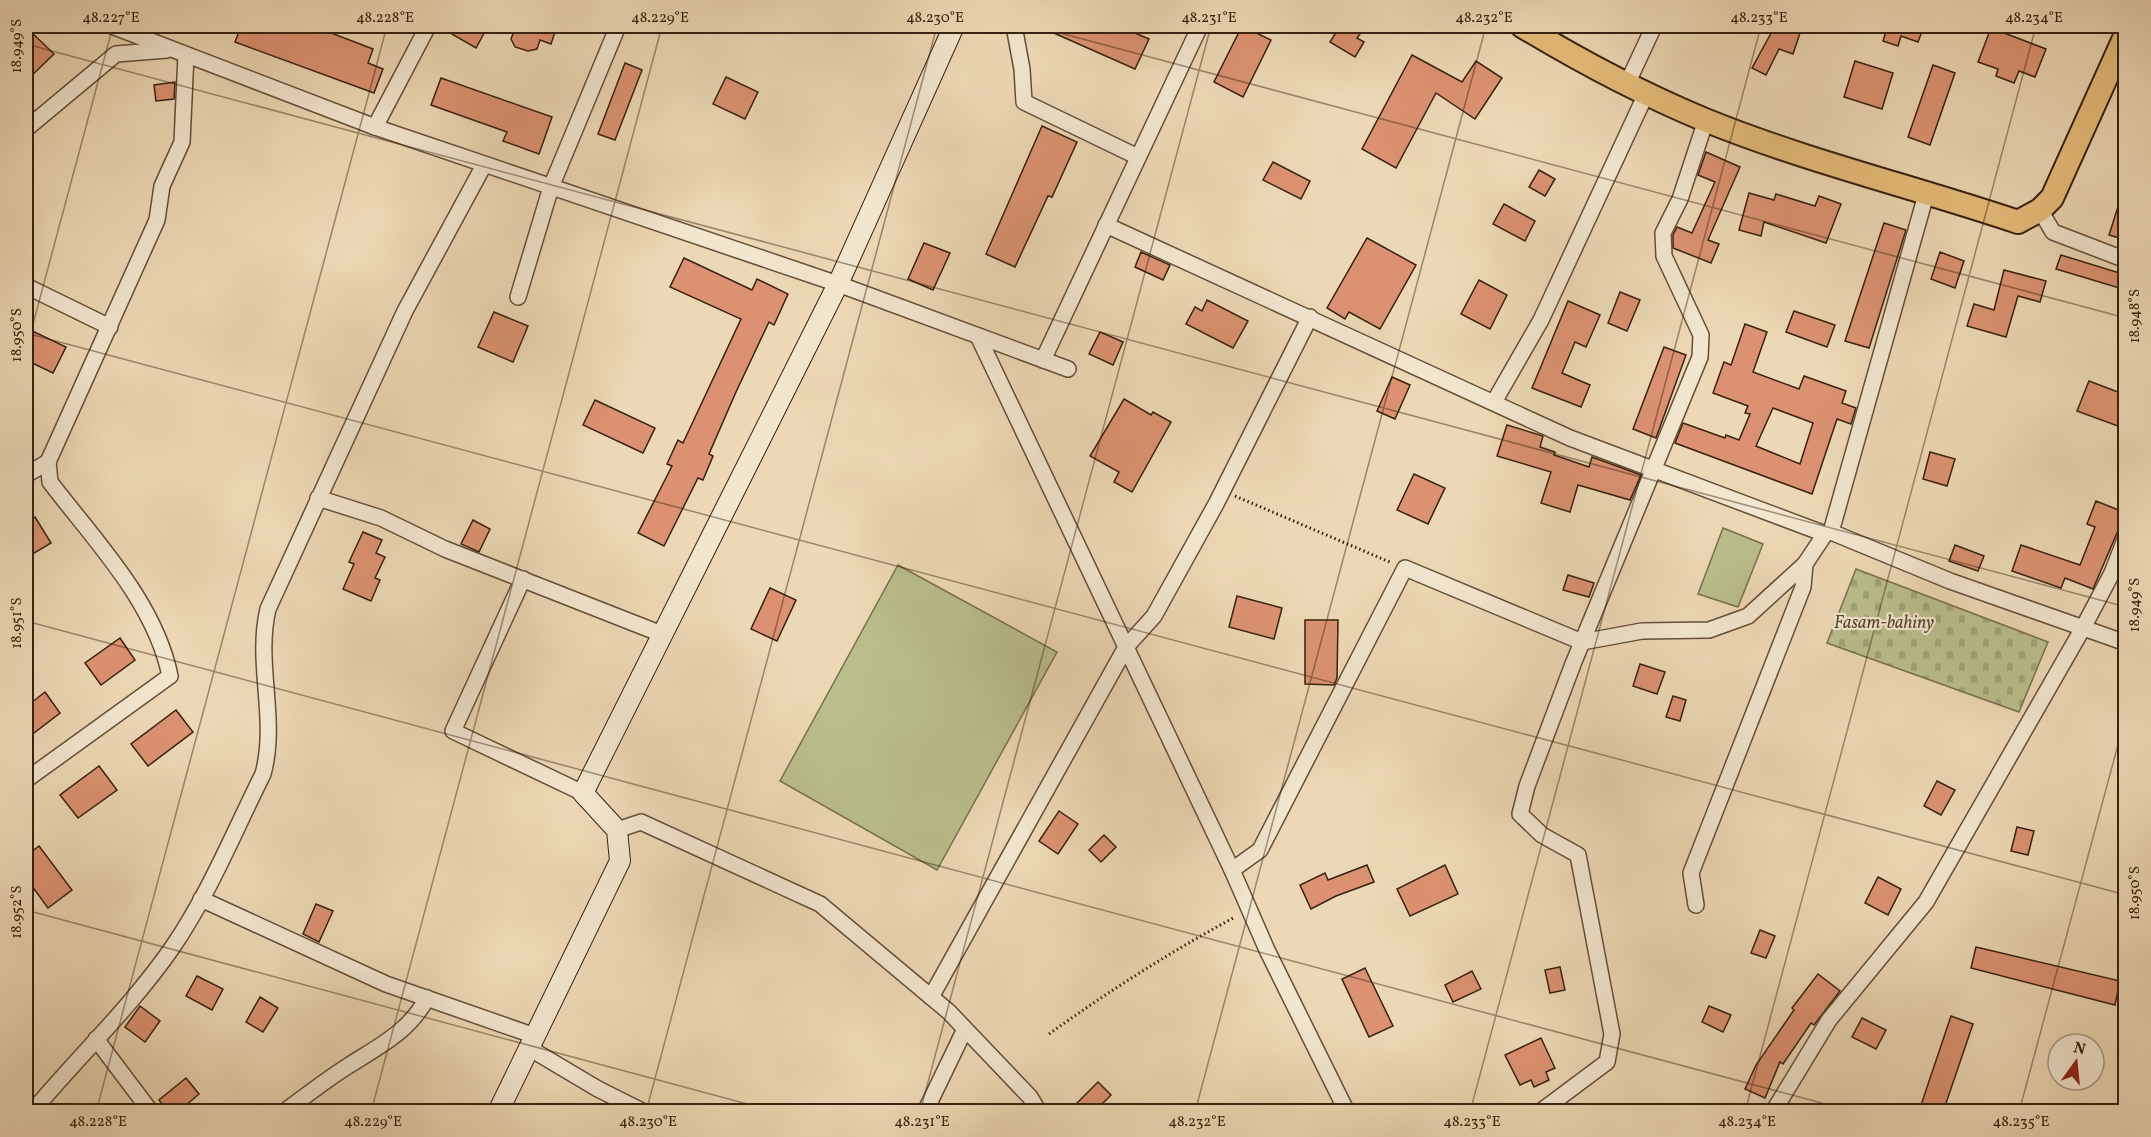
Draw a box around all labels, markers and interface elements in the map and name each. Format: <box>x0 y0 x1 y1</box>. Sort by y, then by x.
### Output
text: 48.227°E <box>82 8 140 29</box>
text: 48.228°E <box>356 8 414 29</box>
text: 48.229°E <box>631 8 689 29</box>
text: 48.230°E <box>906 8 964 29</box>
text: 48.231°E <box>1181 8 1237 29</box>
text: 48.232°E <box>1455 8 1513 29</box>
text: 48.233°E <box>1730 8 1788 29</box>
text: 48.234°E <box>2005 8 2063 29</box>
text: 18.949°S <box>7 19 28 73</box>
text: 18.948°S <box>2125 289 2146 343</box>
text: 18.950°S <box>7 308 28 362</box>
text: 18.949°S <box>2125 578 2146 632</box>
text: 18.951°S <box>7 597 28 649</box>
park label: Fasam-bahiny <box>1834 611 1934 636</box>
text: 18.950°S <box>2125 866 2146 920</box>
text: 18.952°S <box>7 885 28 939</box>
north arrow <box>2046 1032 2106 1092</box>
text: N <box>2071 1037 2088 1062</box>
text: 48.228°E <box>69 1112 127 1133</box>
text: 48.229°E <box>344 1112 402 1133</box>
text: 48.230°E <box>619 1112 677 1133</box>
text: 48.231°E <box>894 1112 950 1133</box>
text: 48.232°E <box>1168 1112 1226 1133</box>
text: 48.233°E <box>1443 1112 1501 1133</box>
text: 48.234°E <box>1718 1112 1776 1133</box>
text: 48.235°E <box>1993 1112 2049 1133</box>

